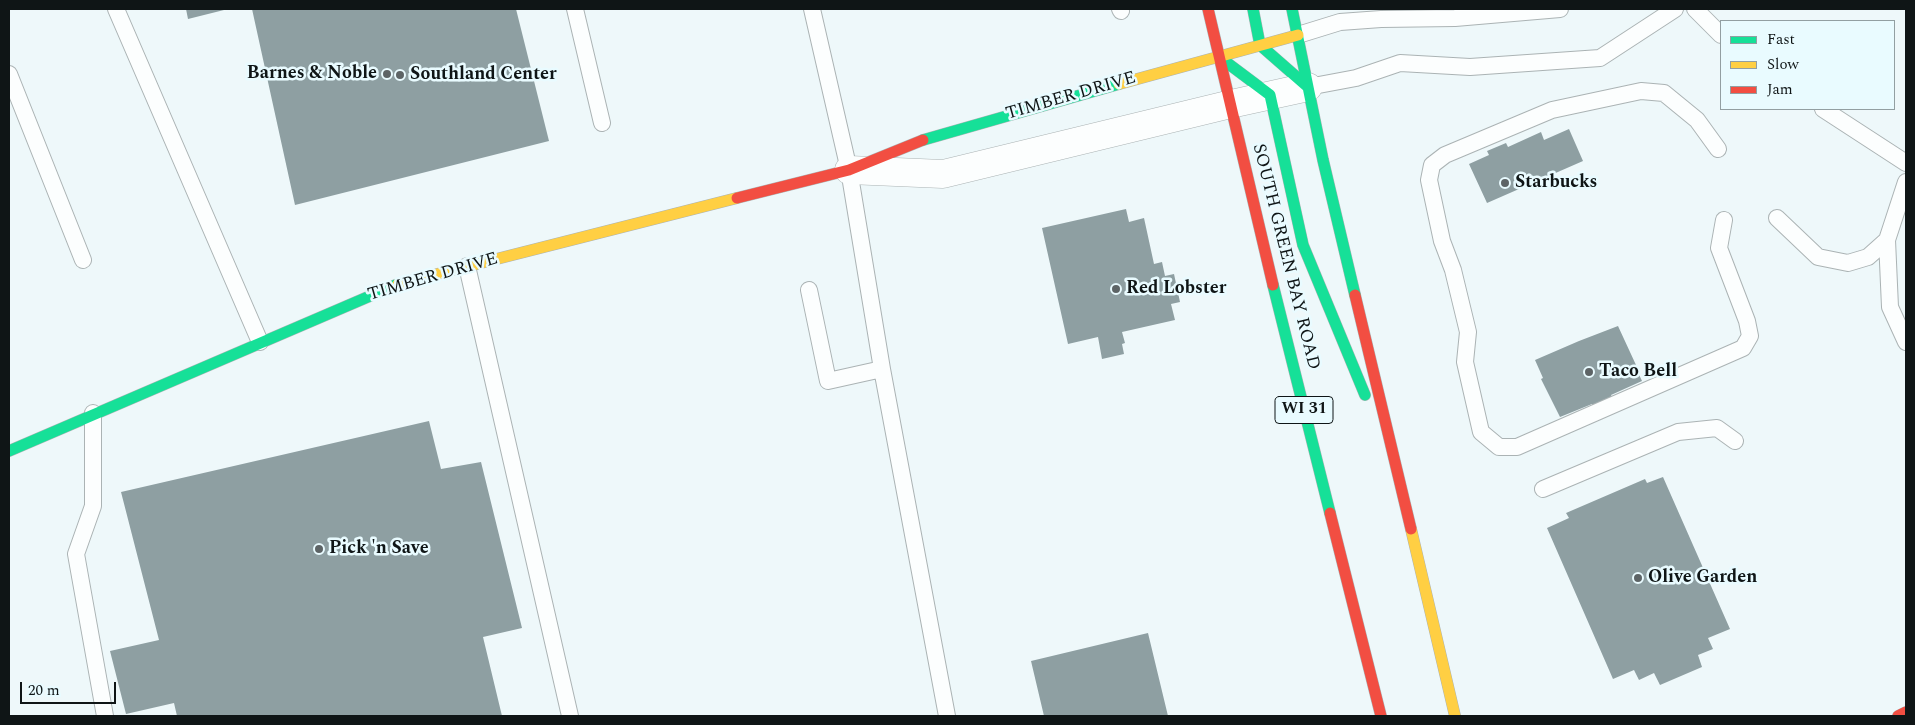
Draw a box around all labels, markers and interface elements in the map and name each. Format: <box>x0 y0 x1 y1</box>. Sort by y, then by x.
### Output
legend <box>1720 20 1895 110</box>
text: Fast <box>1767 28 1795 51</box>
text: Slow <box>1767 53 1799 76</box>
place label: Barnes & Noble <box>247 63 377 85</box>
place label: Southland Center <box>410 64 557 86</box>
marker: Barnes & Noble <box>381 68 393 80</box>
street label: TIMBER DRIVE <box>1003 68 1139 126</box>
marker: Southland Center <box>394 69 406 81</box>
text: Jam <box>1767 78 1793 101</box>
street label: SOUTH GREEN BAY ROAD <box>1246 142 1324 372</box>
place label: Starbucks <box>1515 172 1597 194</box>
marker: Starbucks <box>1499 177 1511 189</box>
street label: TIMBER DRIVE <box>365 249 501 307</box>
place label: Red Lobster <box>1126 278 1226 300</box>
marker: Red Lobster <box>1110 283 1122 295</box>
place label: Taco Bell <box>1599 361 1677 383</box>
marker: Taco Bell <box>1583 366 1595 378</box>
road number: WI 31 <box>1275 396 1333 424</box>
place label: Pick 'n Save <box>329 538 429 560</box>
marker: Pick 'n Save <box>313 543 325 555</box>
place label: Olive Garden <box>1648 567 1757 589</box>
marker: Olive Garden <box>1632 572 1644 584</box>
scale bar <box>22 672 119 704</box>
text: 20 m <box>28 679 60 702</box>

